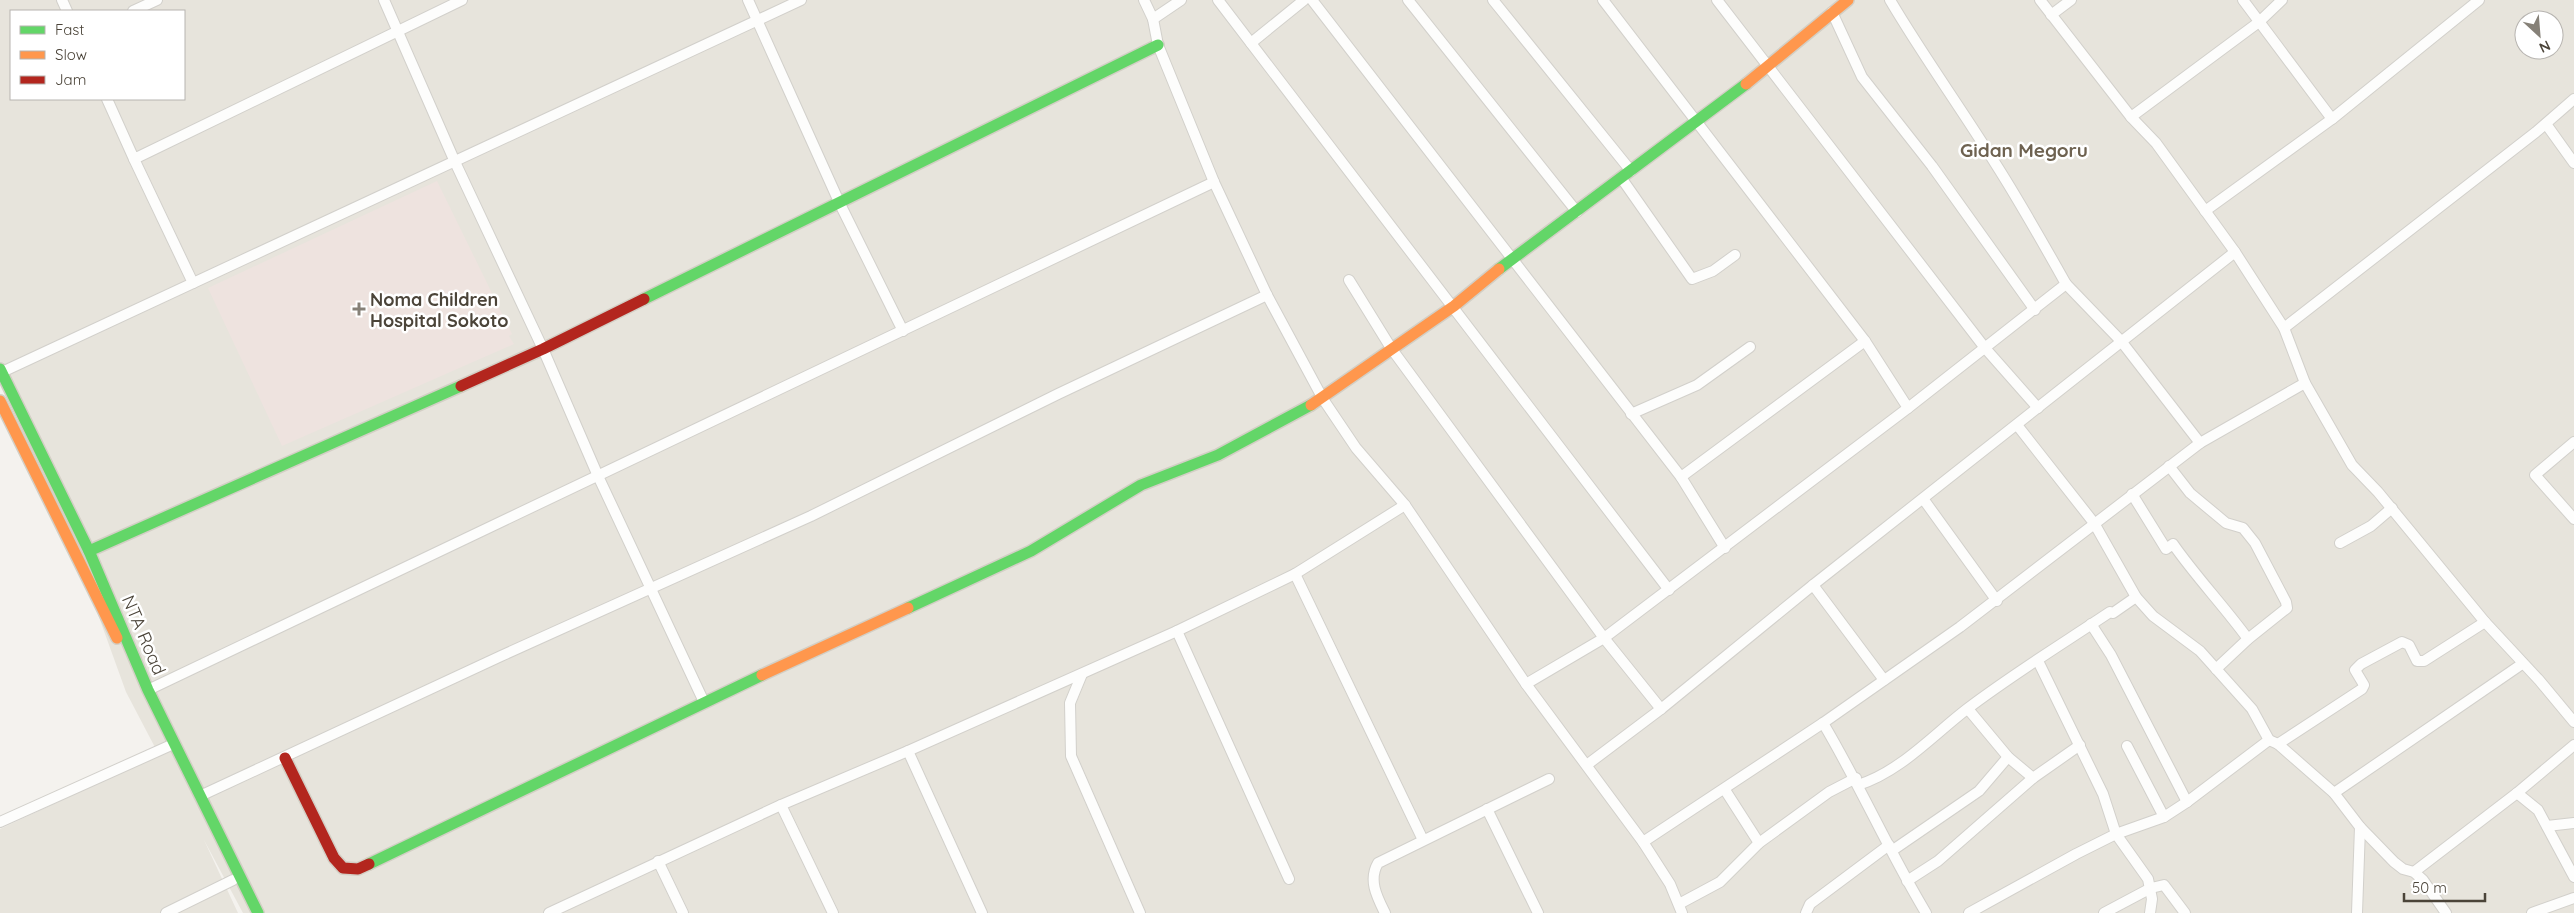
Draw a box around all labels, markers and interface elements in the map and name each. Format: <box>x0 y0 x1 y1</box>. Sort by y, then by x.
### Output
legend <box>10 10 185 100</box>
north arrow <box>2514 10 2564 60</box>
text: Fast <box>55 20 84 39</box>
text: N <box>2536 36 2553 57</box>
text: Slow <box>55 45 87 64</box>
text: Jam <box>55 70 86 89</box>
district label: Gidan Megoru <box>1960 138 2088 162</box>
place label: Noma Children Hospital Sokoto <box>370 288 509 332</box>
marker: Noma Children Hospital Sokoto <box>352 302 366 316</box>
street label: NTA Road <box>117 592 171 678</box>
scale bar <box>2404 870 2485 902</box>
text: 50 m <box>2412 878 2447 897</box>

